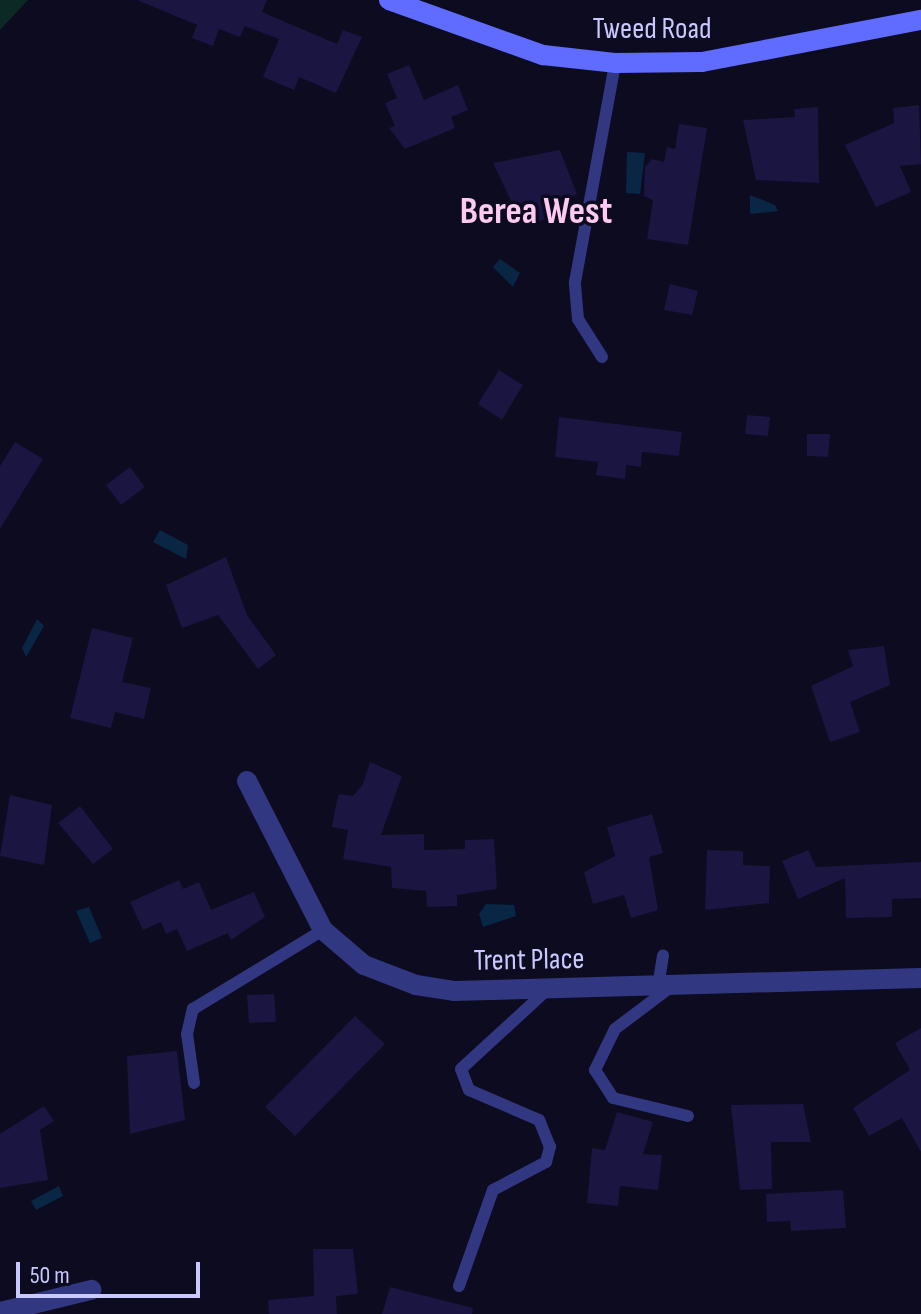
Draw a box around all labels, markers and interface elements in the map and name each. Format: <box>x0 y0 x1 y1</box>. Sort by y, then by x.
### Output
street label: Tweed Road <box>593 11 711 47</box>
district label: Berea West <box>460 189 612 235</box>
street label: Trent Place <box>473 941 585 979</box>
scale bar <box>20 1246 204 1296</box>
text: 50 m <box>30 1261 70 1290</box>

